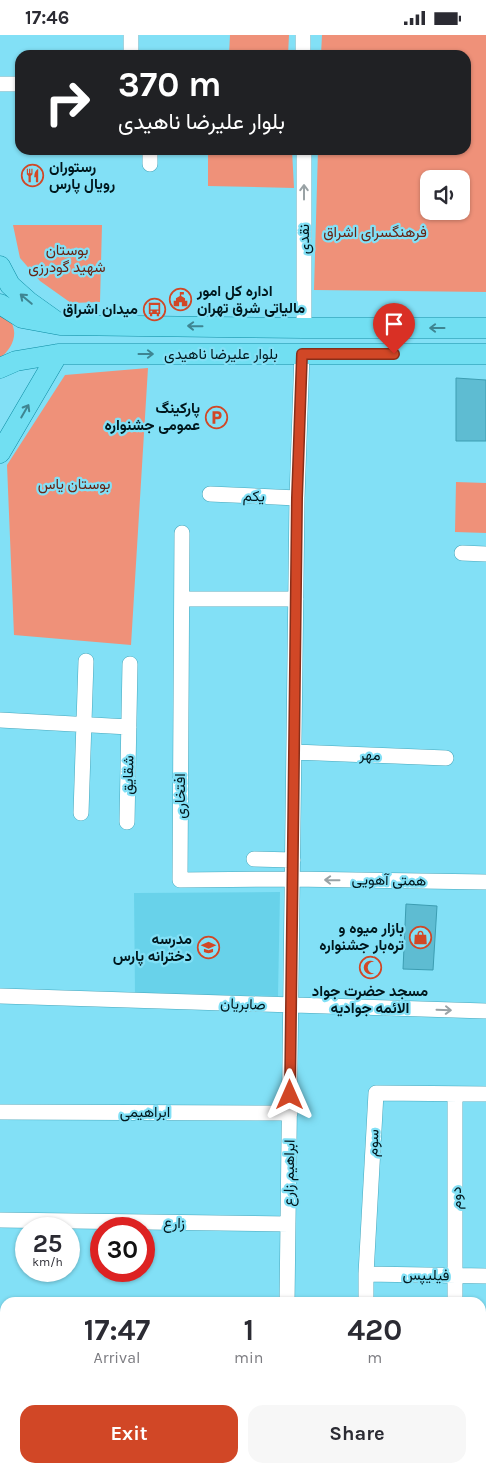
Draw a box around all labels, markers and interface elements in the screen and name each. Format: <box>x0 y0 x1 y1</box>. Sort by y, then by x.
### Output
text: 17:46 <box>25 7 69 29</box>
text: 370 m <box>118 64 221 105</box>
icon: right <box>35 70 100 135</box>
text: بلوار علیرضا ناهیدی <box>118 109 285 135</box>
place label: رستوران رویال پارس <box>49 158 115 194</box>
restaurant icon: رستوران رویال پارس <box>21 164 45 188</box>
map controls <box>420 170 470 220</box>
button: sound <box>420 170 470 220</box>
one-way arrow <box>299 184 309 200</box>
park label: فرهنگسرای اشراق <box>323 223 427 242</box>
street label: نقدی <box>295 224 314 254</box>
park label: بوستان شهید گودرزی <box>28 241 106 277</box>
place label: اداره کل امور مالیاتی شرق تهران <box>196 282 305 317</box>
public building icon: اداره کل امور مالیاتی شرق تهران <box>169 288 193 312</box>
one-way arrow <box>20 293 33 305</box>
bus stop icon: میدان اشراق <box>142 297 166 321</box>
place label: میدان اشراق <box>63 300 138 318</box>
pin <box>373 303 415 354</box>
icon: arrive <box>380 310 408 338</box>
one-way arrow <box>187 321 204 331</box>
one-way arrow <box>430 323 446 333</box>
street label: بلوار علیرضا ناهیدی <box>164 345 278 364</box>
one-way arrow <box>138 349 154 359</box>
place label: پارکینگ عمومی جشنواره <box>104 399 200 434</box>
one-way arrow <box>20 405 30 419</box>
parking icon: پارکینگ عمومی جشنواره <box>204 405 228 429</box>
park label: بوستان یاس <box>38 475 110 494</box>
street label: یکم <box>243 486 265 507</box>
street label: مهر <box>358 746 381 764</box>
street label: شقایق <box>119 755 138 795</box>
street label: افتخاری <box>171 773 190 819</box>
street label: همتی آهویی <box>351 870 427 891</box>
one-way arrow <box>325 875 341 885</box>
place label: بازار میوه و تره‌بار جشنواره <box>319 919 404 954</box>
shop icon: بازار میوه و تره‌بار جشنواره <box>408 925 432 949</box>
place label: مدرسه دخترانه پارس <box>113 930 192 966</box>
school or university icon: مدرسه دخترانه پارس <box>196 936 220 960</box>
mosque icon: مسجد حضرت جواد الائمه جوادیه <box>358 956 382 980</box>
place label: مسجد حضرت جواد الائمه جوادیه <box>312 982 428 1017</box>
street label: صابریان <box>220 994 266 1014</box>
one-way arrow <box>435 1005 451 1015</box>
position arrow <box>263 1068 315 1120</box>
street label: ابراهیمی <box>120 1103 170 1122</box>
street label: سوم <box>363 1129 384 1157</box>
street label: ابراهیم زارع <box>279 1139 301 1207</box>
street label: دوم <box>447 1187 466 1209</box>
street label: زارع <box>163 1214 185 1234</box>
speed limit sign: 30 <box>90 1217 155 1282</box>
text: 25 <box>33 1229 62 1258</box>
text: km/h <box>32 1255 63 1269</box>
street label: فیلیپس <box>402 1266 450 1285</box>
text: 17:47 <box>84 1312 150 1348</box>
text: 1 <box>243 1312 254 1348</box>
text: 420 <box>347 1312 402 1348</box>
text: Arrival <box>94 1348 140 1367</box>
text: min <box>234 1348 263 1367</box>
text: m <box>367 1348 382 1367</box>
button: Exit <box>20 1405 238 1463</box>
button: Share <box>248 1405 466 1463</box>

